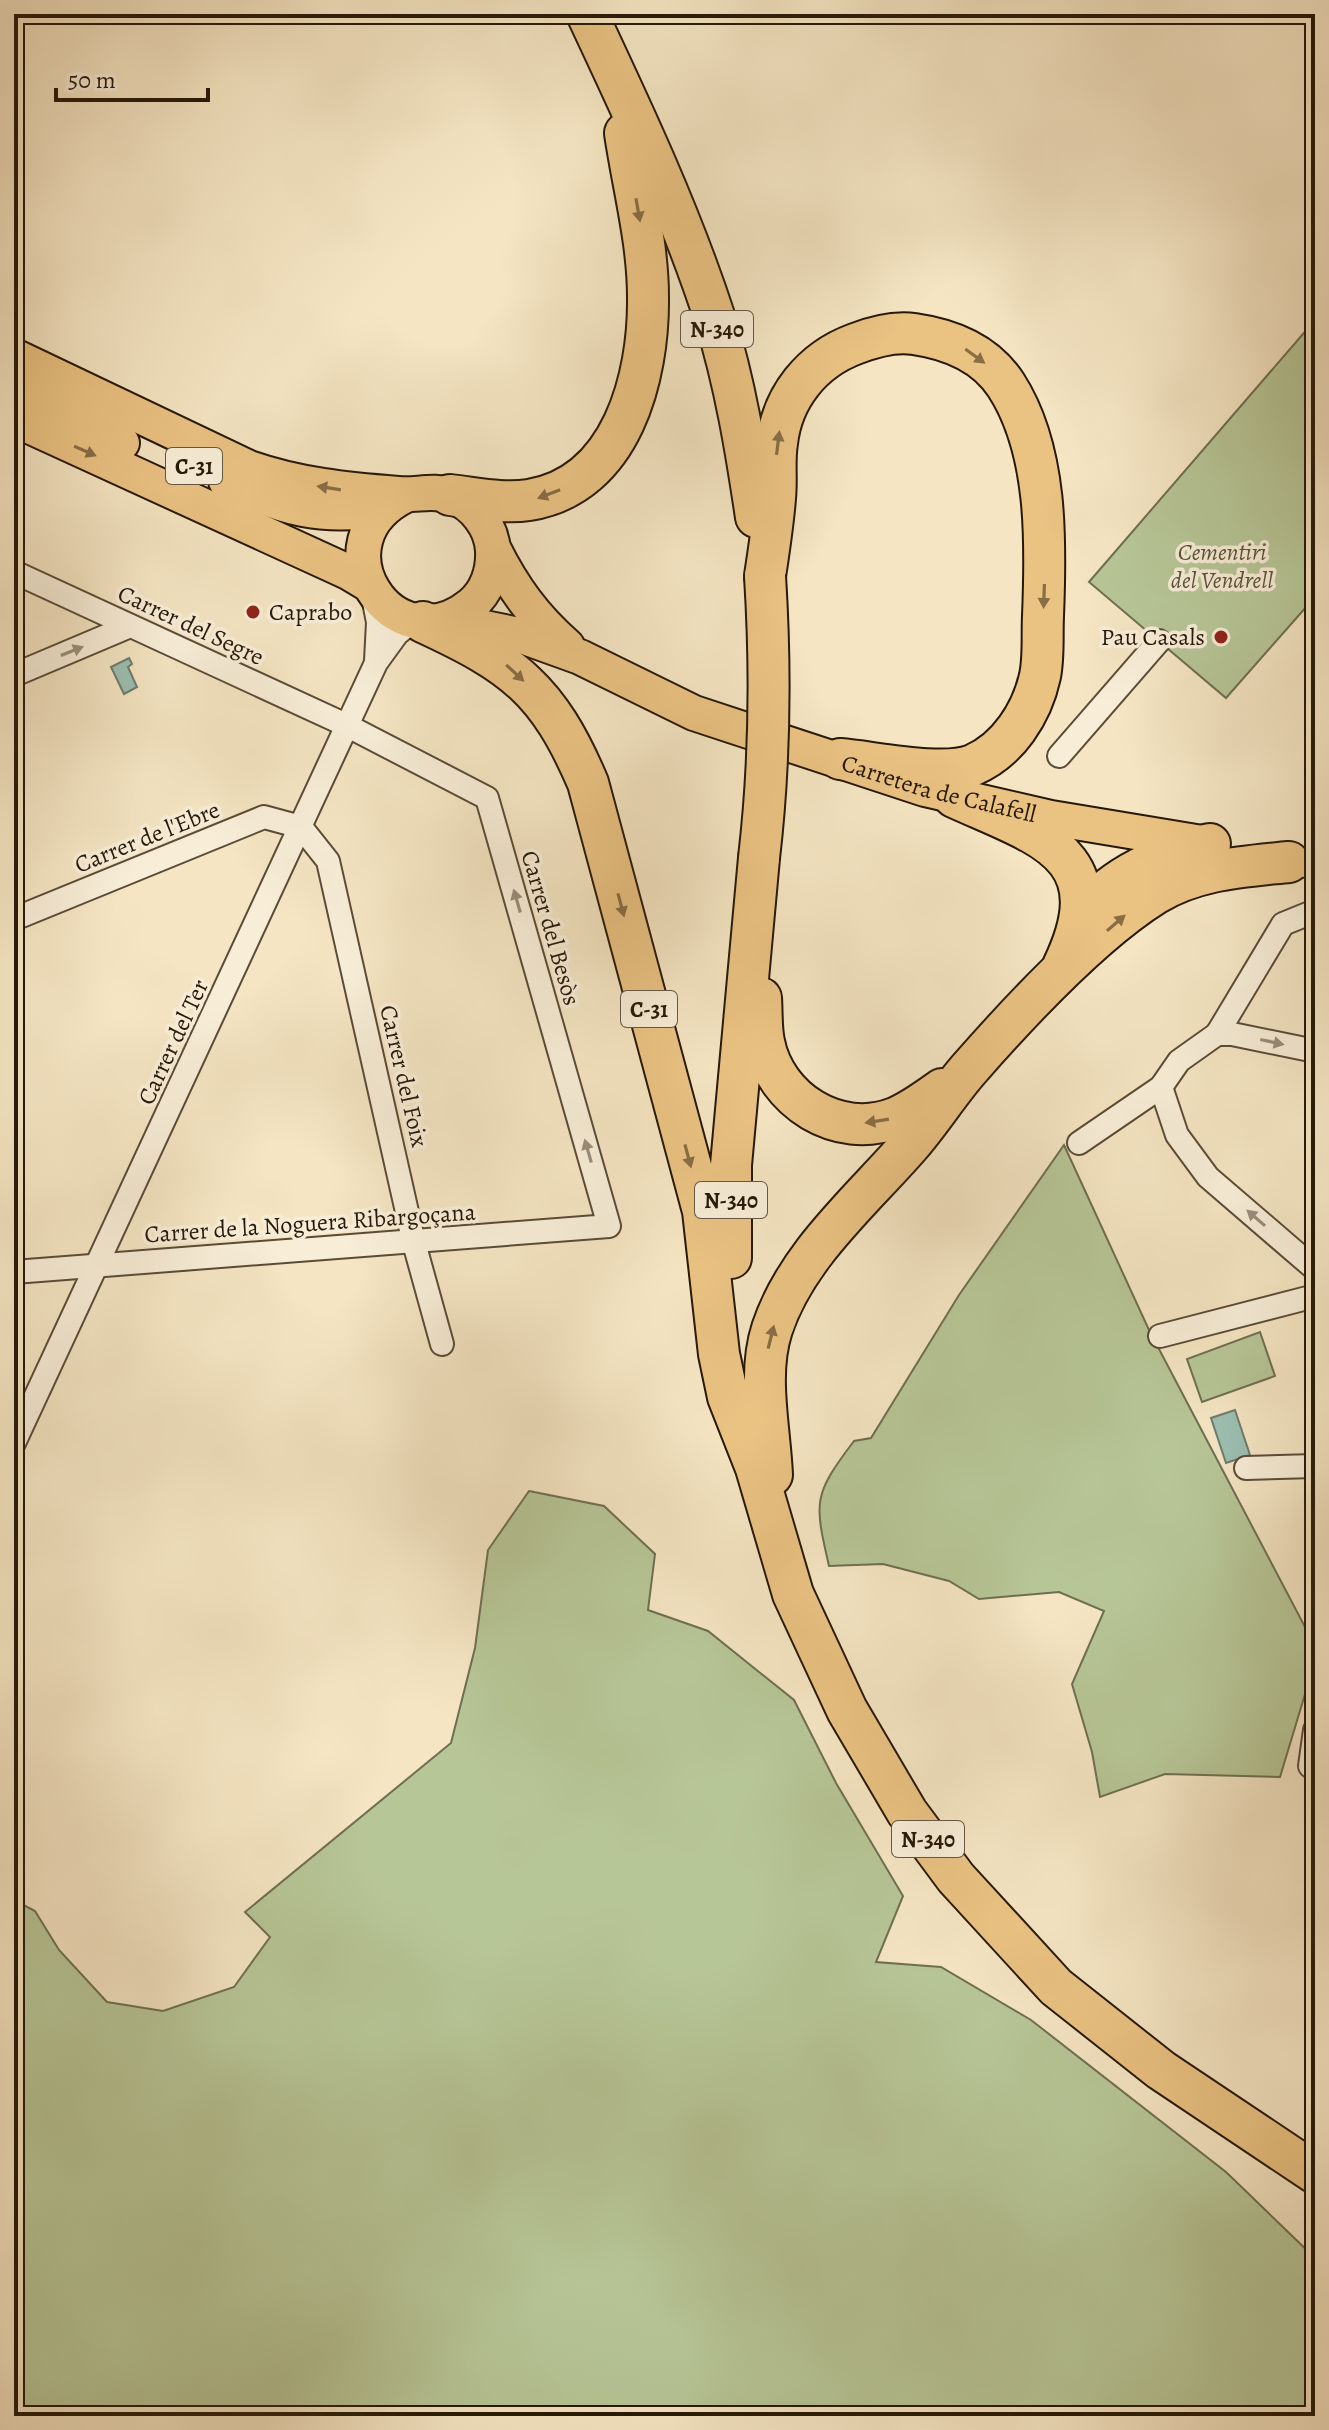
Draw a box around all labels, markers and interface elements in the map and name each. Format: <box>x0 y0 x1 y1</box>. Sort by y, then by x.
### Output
scale bar <box>56 52 208 102</box>
text: 50 m <box>68 64 116 96</box>
one-way arrow <box>632 198 644 223</box>
road number: N-340 <box>681 311 753 347</box>
one-way arrow <box>964 348 985 363</box>
one-way arrow <box>772 430 785 455</box>
one-way arrow <box>73 444 97 458</box>
road number: C-31 <box>166 448 222 484</box>
one-way arrow <box>316 481 341 494</box>
one-way arrow <box>537 488 561 501</box>
park label: Cementiri del Vendrell <box>1171 536 1273 596</box>
street label: Carrer del Segre <box>113 577 269 673</box>
one-way arrow <box>1037 584 1050 609</box>
place label: Caprabo <box>269 596 352 628</box>
marker: Caprabo <box>244 603 262 621</box>
place label: Pau Casals <box>1101 621 1205 653</box>
marker: Pau Casals <box>1212 628 1230 646</box>
one-way arrow <box>60 645 84 658</box>
one-way arrow <box>505 664 524 682</box>
street label: Carretera de Calafell <box>838 747 1039 830</box>
street label: Carrer de l'Ebre <box>70 793 224 881</box>
street label: Carrer del Besòs <box>514 847 588 1009</box>
one-way arrow <box>510 888 522 913</box>
one-way arrow <box>615 893 628 917</box>
one-way arrow <box>1106 915 1126 932</box>
street label: Carrer del Ter <box>130 974 216 1110</box>
road number: C-31 <box>621 991 677 1027</box>
street label: Carrer del Foix <box>372 1002 436 1151</box>
one-way arrow <box>1260 1036 1285 1049</box>
one-way arrow <box>864 1115 889 1128</box>
one-way arrow <box>581 1138 594 1162</box>
one-way arrow <box>683 1144 695 1169</box>
road number: N-340 <box>695 1182 767 1218</box>
street label: Carrer de la Noguera Ribargoçana <box>143 1195 477 1251</box>
one-way arrow <box>1246 1210 1266 1227</box>
one-way arrow <box>765 1325 778 1350</box>
road number: N-340 <box>892 1821 964 1857</box>

